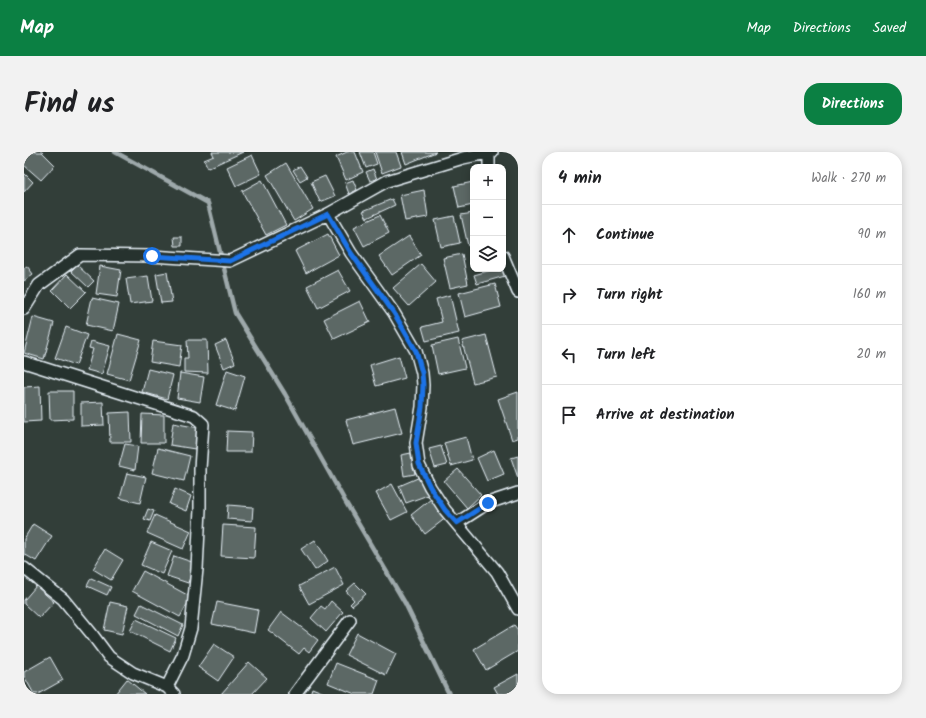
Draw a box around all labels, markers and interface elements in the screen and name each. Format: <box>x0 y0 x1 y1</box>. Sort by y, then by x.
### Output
text: Map <box>20 13 54 43</box>
text: Map <box>746 17 771 39</box>
text: Directions <box>793 17 851 39</box>
text: Saved <box>873 17 906 39</box>
text: Find us <box>24 82 115 127</box>
button: Directions <box>804 83 902 125</box>
map controls <box>470 164 506 272</box>
button: + <box>470 164 506 200</box>
text: 4 min <box>558 165 602 192</box>
text: Walk · 270 m <box>811 168 886 189</box>
button: − <box>470 200 506 236</box>
text: Continue <box>596 223 654 247</box>
icon: ahead <box>558 224 580 246</box>
text: 90 m <box>858 224 886 245</box>
button: layers <box>470 236 506 272</box>
route start <box>143 247 161 265</box>
text: Turn right <box>596 283 663 307</box>
icon: right <box>558 284 580 306</box>
text: 160 m <box>853 284 886 305</box>
text: Turn left <box>596 343 656 367</box>
icon: left <box>558 344 580 366</box>
text: 20 m <box>856 344 886 365</box>
text: Arrive at destination <box>596 403 735 427</box>
icon: arrive <box>558 404 580 426</box>
route end <box>479 494 497 512</box>

